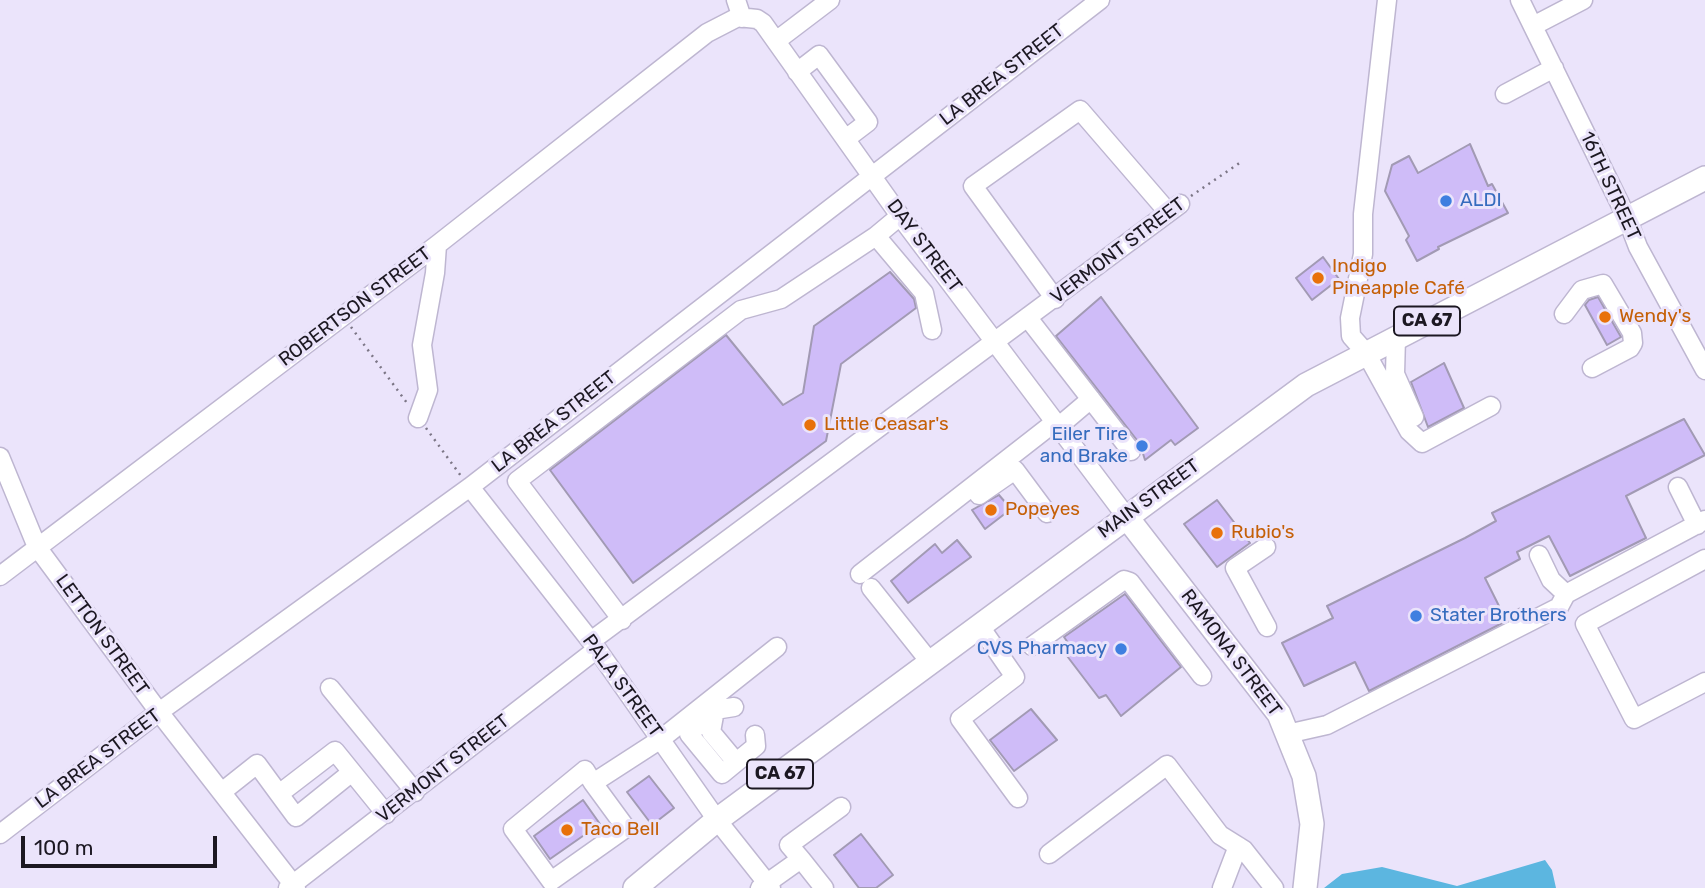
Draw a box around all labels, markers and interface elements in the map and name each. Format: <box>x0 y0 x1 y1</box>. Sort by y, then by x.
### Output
street label: LA BREA STREET <box>935 19 1069 131</box>
street label: 16TH STREET <box>1575 128 1645 244</box>
place label: ALDI <box>1460 190 1502 212</box>
street label: VERMONT STREET <box>1046 193 1190 309</box>
marker: ALDI <box>1438 193 1454 209</box>
street label: DAY STREET <box>882 195 966 297</box>
street label: ROBERTSON STREET <box>275 242 435 372</box>
place label: Indigo Pineapple Café <box>1332 256 1465 300</box>
marker: Indigo Pineapple Café <box>1310 270 1326 286</box>
road number: CA 67 <box>1394 306 1460 335</box>
place label: Wendy's <box>1619 306 1691 328</box>
marker: Wendy's <box>1597 309 1613 325</box>
street label: LA BREA STREET <box>487 366 621 478</box>
place label: Little Ceasar's <box>824 414 949 436</box>
marker: Little Ceasar's <box>802 417 818 433</box>
place label: Eiler Tire and Brake <box>1040 424 1128 468</box>
marker: Eiler Tire and Brake <box>1134 438 1150 454</box>
street label: MAIN STREET <box>1094 455 1204 543</box>
place label: Popeyes <box>1005 499 1080 521</box>
marker: Popeyes <box>983 502 999 518</box>
place label: Rubio's <box>1231 522 1295 544</box>
marker: Rubio's <box>1209 525 1225 541</box>
street label: LETTON STREET <box>51 570 153 700</box>
street label: RAMONA STREET <box>1176 585 1286 721</box>
place label: Stater Brothers <box>1430 605 1567 627</box>
marker: Stater Brothers <box>1408 608 1424 624</box>
street label: PALA STREET <box>577 630 667 742</box>
place label: CVS Pharmacy <box>977 638 1107 660</box>
marker: CVS Pharmacy <box>1113 641 1129 657</box>
street label: LA BREA STREET <box>31 704 165 814</box>
street label: VERMONT STREET <box>372 710 514 828</box>
road number: CA 67 <box>747 760 813 788</box>
place label: Taco Bell <box>581 819 659 841</box>
scale bar <box>24 822 220 866</box>
marker: Taco Bell <box>559 822 575 838</box>
text: 100 m <box>34 835 93 860</box>

